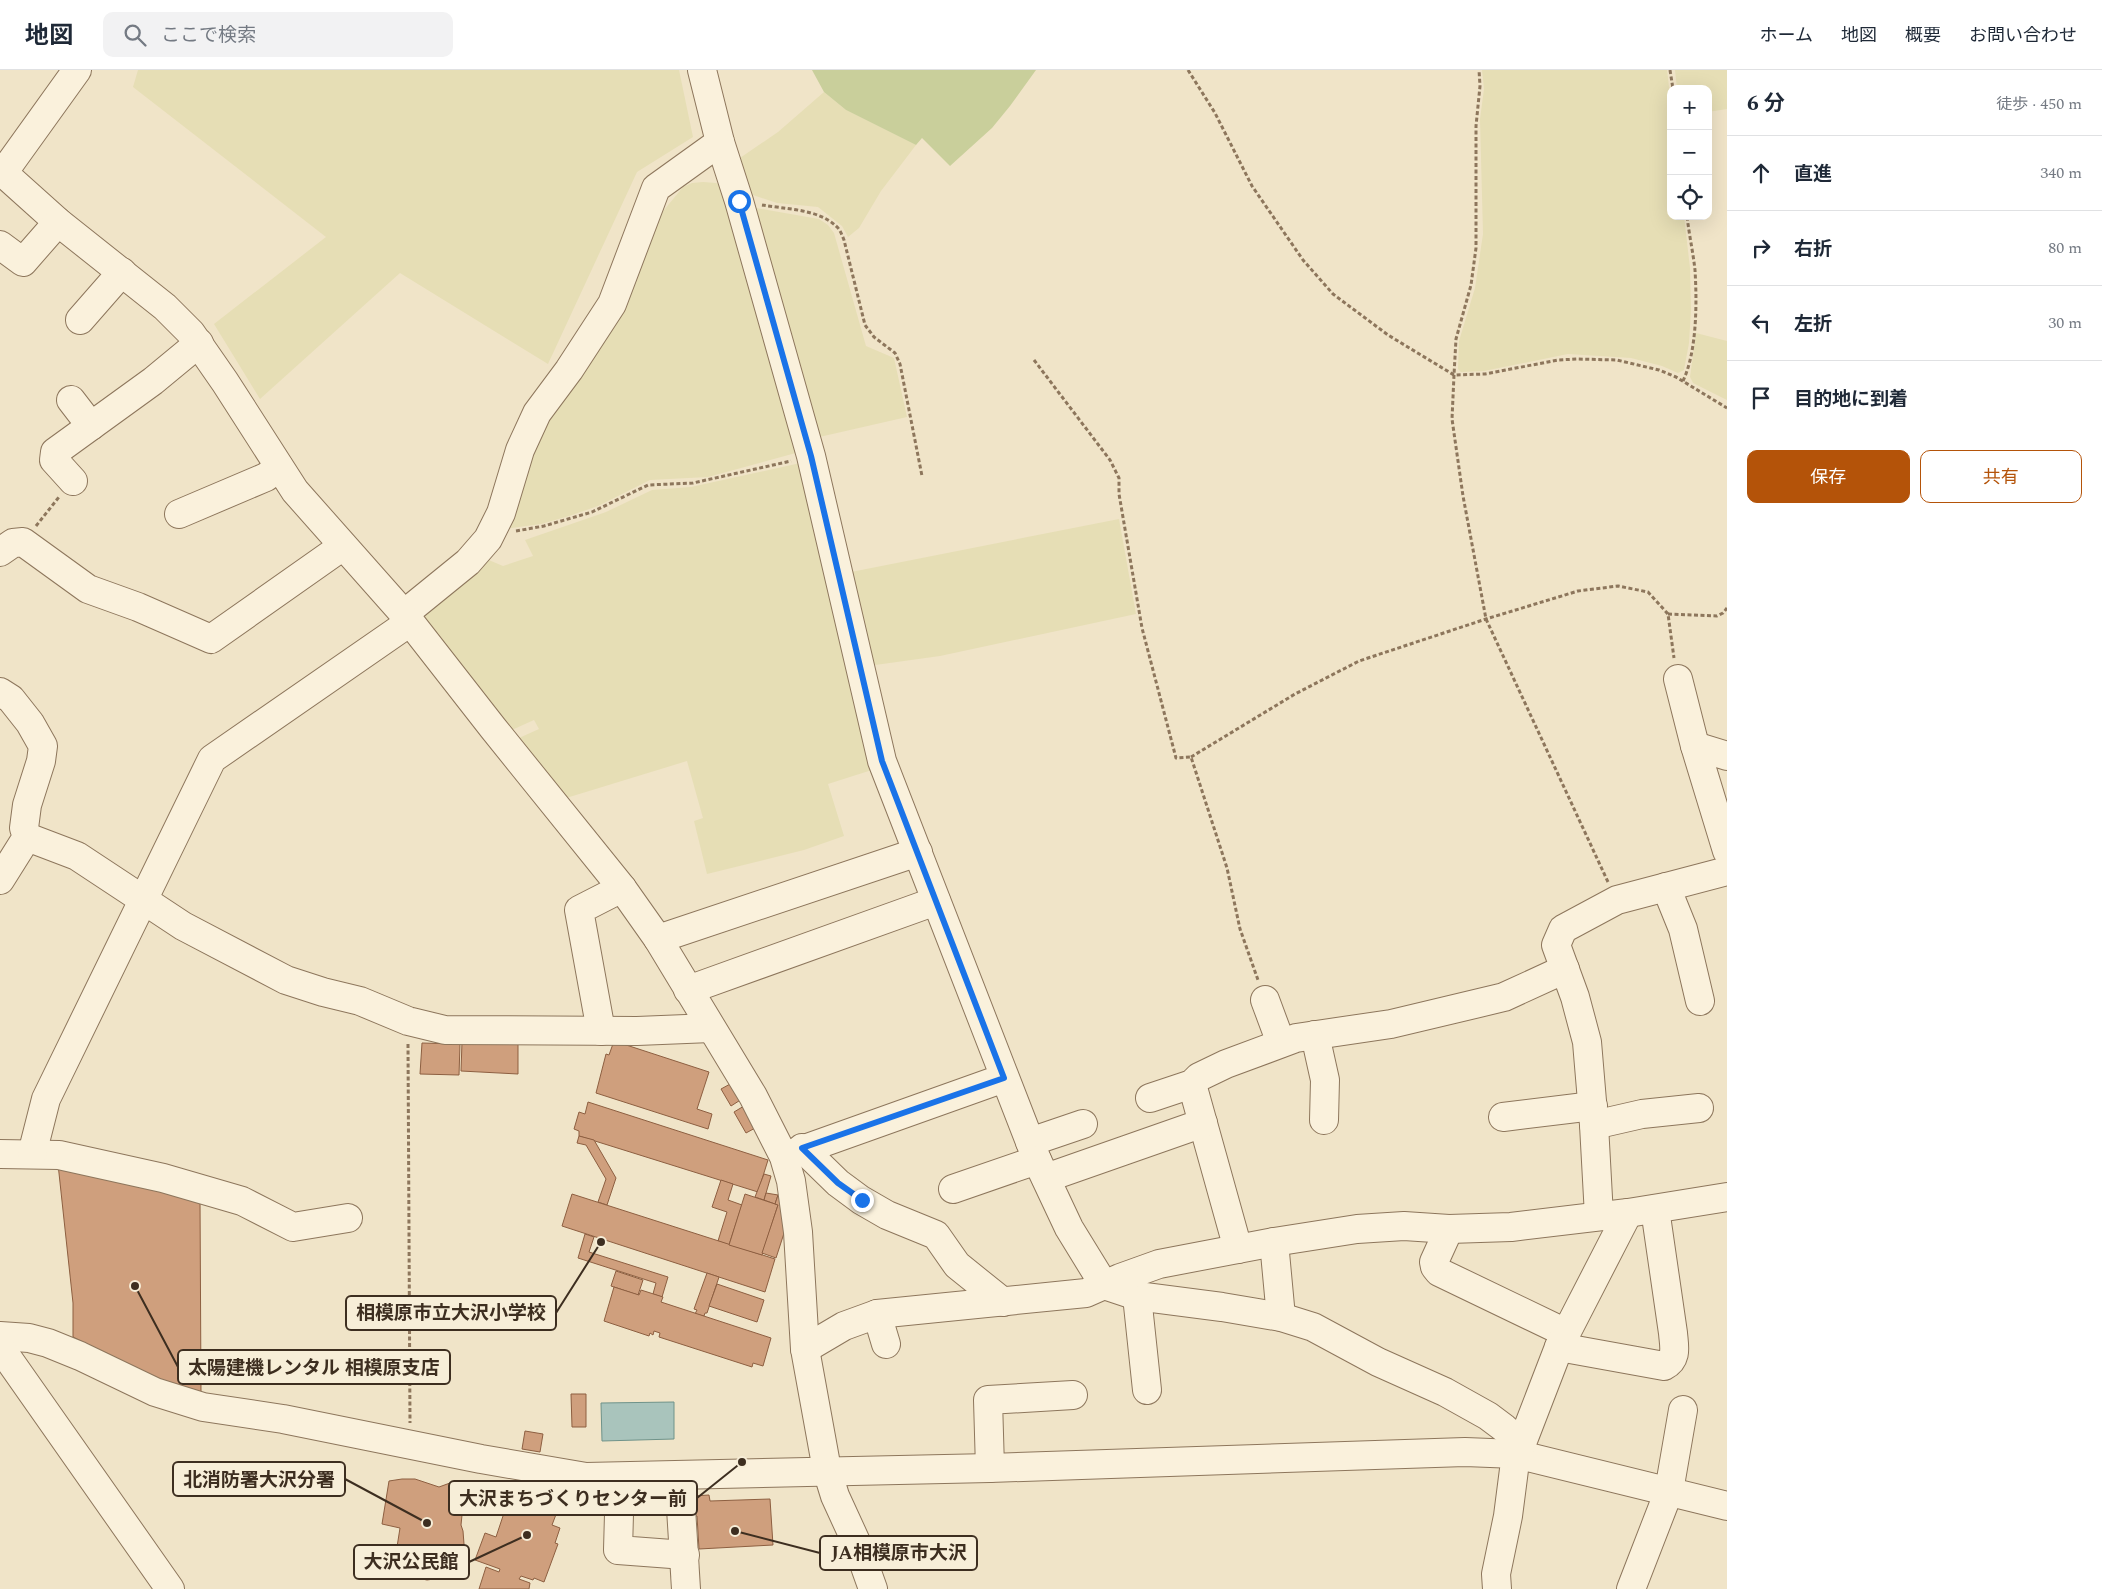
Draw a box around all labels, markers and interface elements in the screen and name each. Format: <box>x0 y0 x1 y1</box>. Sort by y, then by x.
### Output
search box <box>103 12 453 57</box>
text: 地図 <box>25 18 73 54</box>
icon: search <box>121 21 149 49</box>
text: ここで検索 <box>161 21 256 50</box>
text: ホーム <box>1760 22 1813 49</box>
text: 地図 <box>1841 22 1877 49</box>
text: 概要 <box>1905 22 1941 49</box>
text: お問い合わせ <box>1969 22 2077 49</box>
map controls <box>1667 85 1712 220</box>
button: + <box>1667 85 1712 130</box>
text: 6 分 <box>1747 88 1785 120</box>
text: 徒歩 · 450 m <box>1996 92 2082 116</box>
button: − <box>1667 130 1712 175</box>
icon: ahead <box>1747 159 1775 187</box>
text: 直進 <box>1794 160 1832 189</box>
text: 340 m <box>2040 161 2082 185</box>
button: locate <box>1667 175 1712 220</box>
route start <box>728 190 751 213</box>
icon: right <box>1747 234 1775 262</box>
text: 右折 <box>1794 235 1832 264</box>
text: 80 m <box>2048 236 2082 260</box>
icon: left <box>1747 309 1775 337</box>
text: 左折 <box>1794 310 1832 339</box>
text: 30 m <box>2048 311 2082 335</box>
icon: arrive <box>1747 384 1775 412</box>
text: 目的地に到着 <box>1794 385 1908 414</box>
button: 保存 <box>1747 450 1910 503</box>
button: 共有 <box>1920 450 2082 503</box>
route end <box>851 1189 874 1212</box>
callout: 相模原市立大沢小学校 <box>346 1296 556 1330</box>
text: 相模原市立大沢小学校 <box>356 1299 546 1328</box>
callout: 太陽建機レンタル 相模原支店 <box>178 1350 450 1384</box>
text: 太陽建機レンタル 相模原支店 <box>188 1354 440 1383</box>
callout: 北消防署大沢分署 <box>173 1462 345 1496</box>
text: 北消防署大沢分署 <box>183 1466 335 1495</box>
callout: 大沢まちづくりセンター前 <box>449 1481 697 1515</box>
text: 大沢まちづくりセンター前 <box>459 1485 687 1514</box>
callout: JA相模原市大沢 <box>820 1536 977 1570</box>
text: JA相模原市大沢 <box>831 1539 967 1568</box>
callout: 大沢公民館 <box>354 1545 469 1579</box>
text: 大沢公民館 <box>363 1548 459 1577</box>

